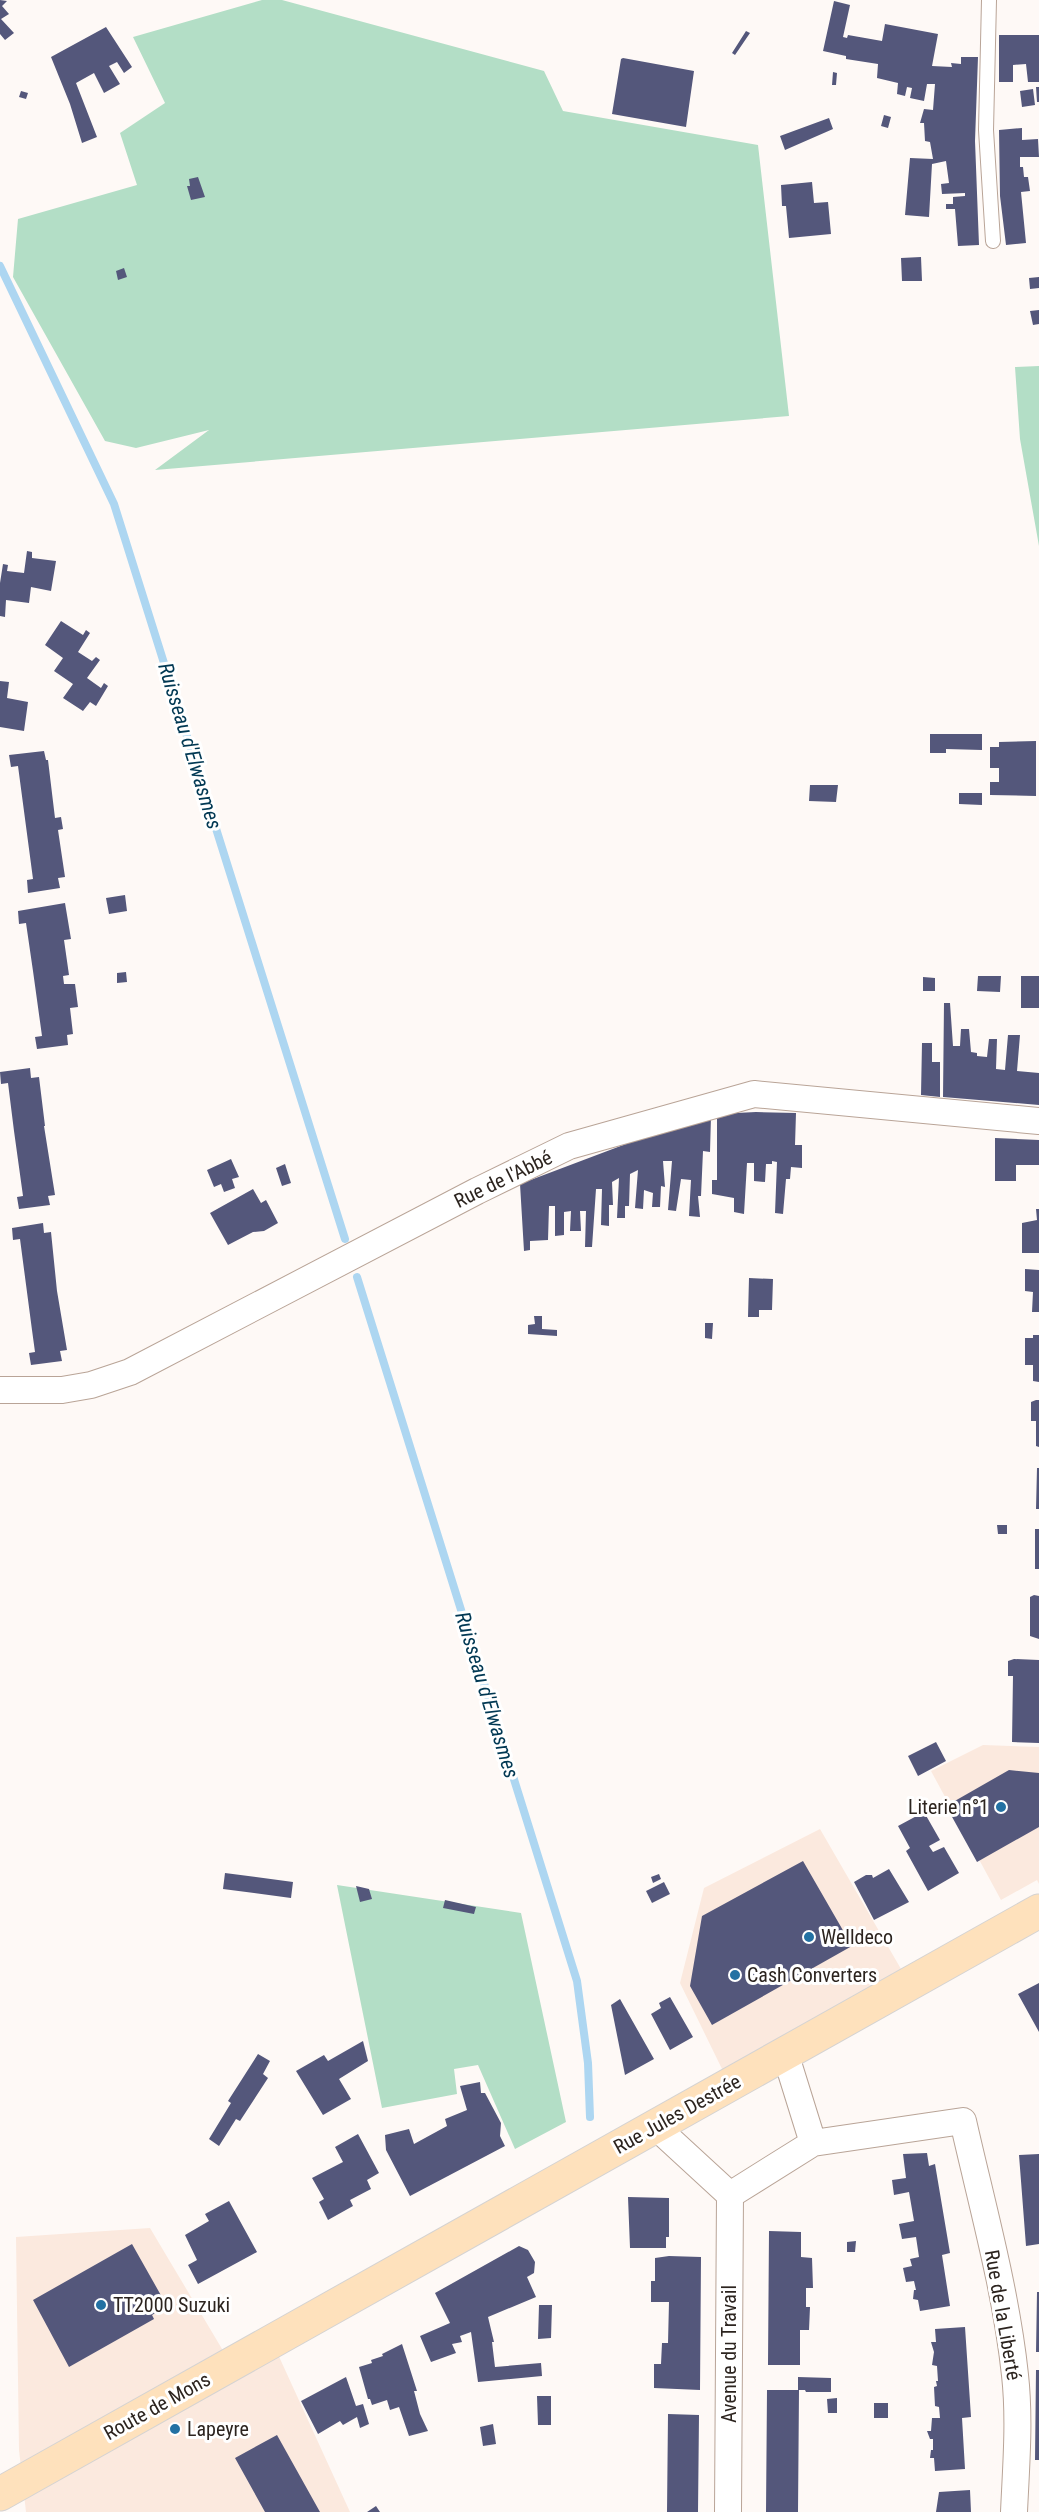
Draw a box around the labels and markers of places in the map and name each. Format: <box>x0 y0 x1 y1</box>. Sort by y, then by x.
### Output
place label: Literie n°1 <box>908 1795 989 1819</box>
marker: Literie n°1 <box>994 1800 1008 1814</box>
place label: Welldeco <box>821 1925 893 1949</box>
marker: Welldeco <box>802 1930 816 1944</box>
place label: Cash Converters <box>747 1963 877 1987</box>
marker: Cash Converters <box>728 1968 742 1982</box>
place label: TT2000 Suzuki <box>113 2293 230 2317</box>
marker: TT2000 Suzuki <box>94 2298 108 2312</box>
place label: Lapeyre <box>187 2417 249 2441</box>
marker: Lapeyre <box>168 2422 182 2436</box>

